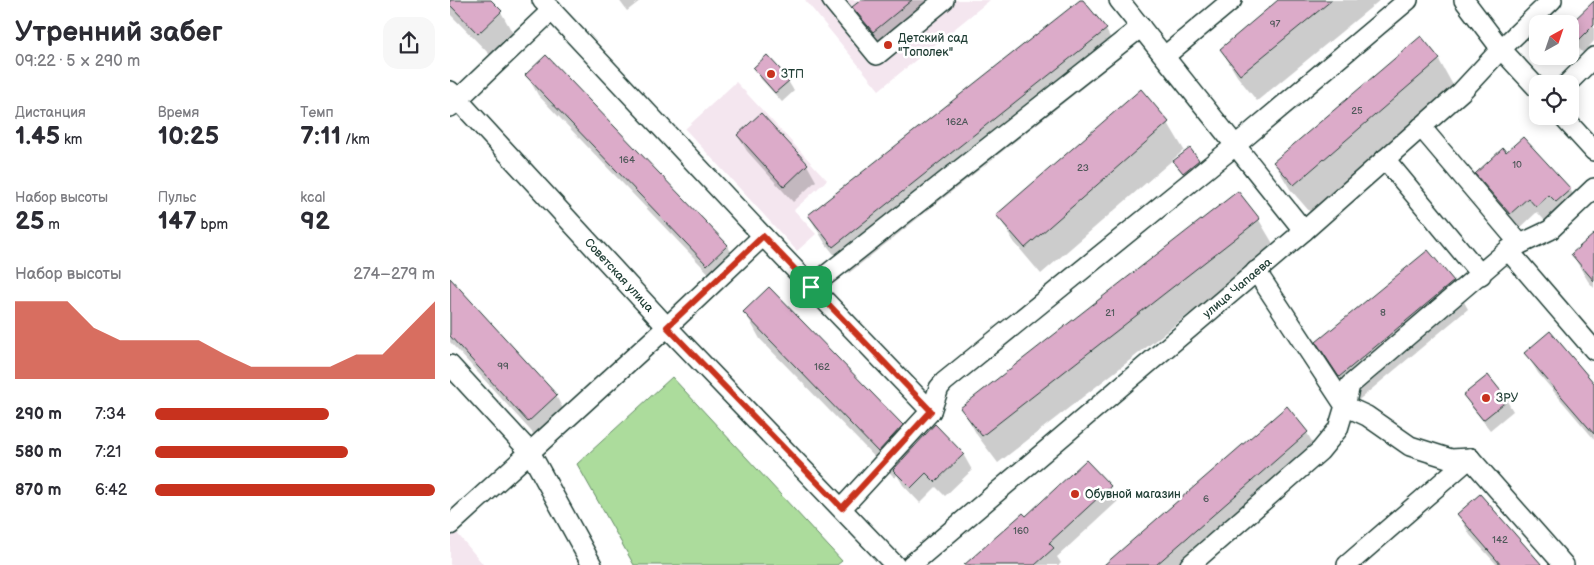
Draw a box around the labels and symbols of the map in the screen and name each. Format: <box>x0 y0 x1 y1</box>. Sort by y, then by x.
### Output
north arrow <box>1529 15 1579 65</box>
house number: 97 <box>1270 18 1280 30</box>
place label: Детский сад "Тополек" <box>898 31 969 60</box>
marker: Детский сад "Тополек" <box>882 39 894 51</box>
place label: ЗТП <box>781 67 804 82</box>
marker: ЗТП <box>765 68 777 80</box>
house number: 25 <box>1351 105 1363 117</box>
house number: 162А <box>946 116 969 128</box>
house number: 164 <box>619 154 635 166</box>
house number: 10 <box>1512 159 1522 171</box>
house number: 23 <box>1077 162 1089 174</box>
street label: Советская улица <box>582 235 657 315</box>
street label: улица Чапаева <box>1200 254 1275 321</box>
pin <box>790 266 832 308</box>
house number: 21 <box>1105 307 1115 319</box>
house number: 8 <box>1380 307 1386 319</box>
house number: 99 <box>497 360 509 372</box>
house number: 162 <box>814 361 830 373</box>
place label: ЗРУ <box>1496 391 1519 406</box>
marker: ЗРУ <box>1480 392 1492 404</box>
place label: Обувной магазин <box>1085 487 1181 502</box>
marker: Обувной магазин <box>1069 488 1081 500</box>
house number: 6 <box>1203 493 1209 505</box>
house number: 160 <box>1013 525 1029 537</box>
house number: 142 <box>1492 534 1508 546</box>

